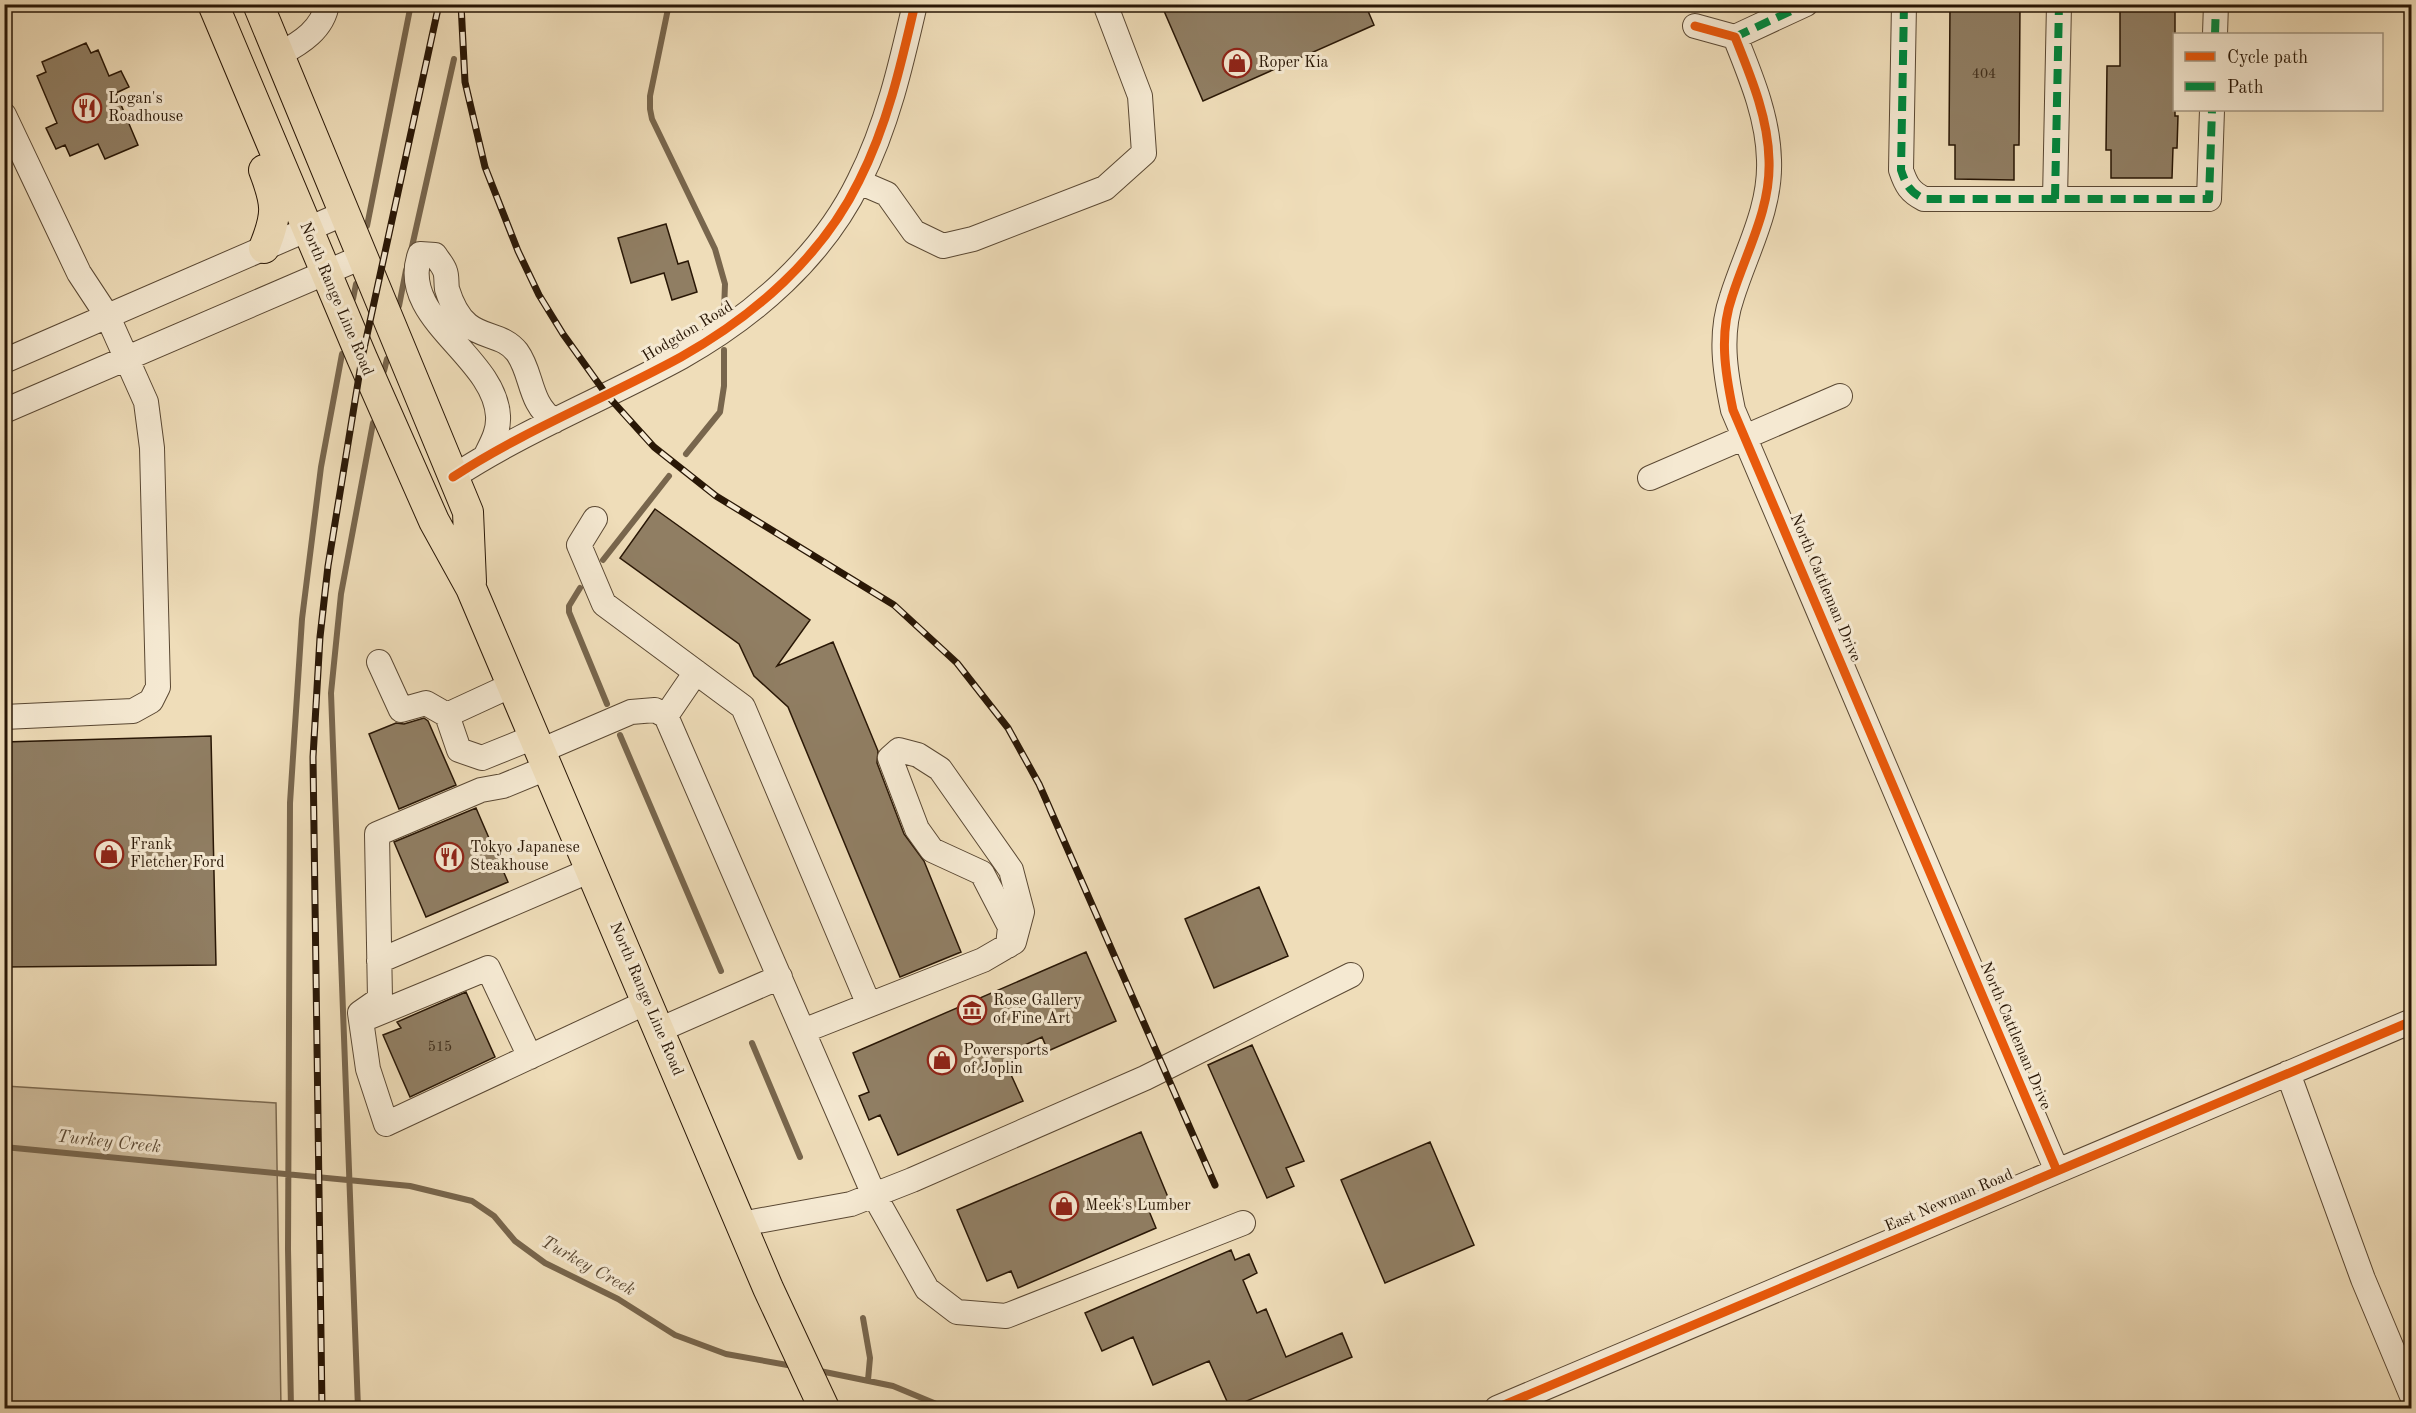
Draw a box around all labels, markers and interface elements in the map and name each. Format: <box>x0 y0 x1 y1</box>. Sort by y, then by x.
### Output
legend <box>2173 33 2383 111</box>
shop icon: Roper Kia <box>1221 47 1253 79</box>
text: Cycle path <box>2227 49 2308 67</box>
place label: Roper Kia <box>1258 55 1328 71</box>
house number: 404 <box>1972 67 1996 81</box>
text: Path <box>2227 79 2264 97</box>
place label: Logan's Roadhouse <box>108 91 183 125</box>
restaurant icon: Logan's Roadhouse <box>71 92 103 124</box>
street label: North Range Line Road <box>296 220 376 378</box>
street label: Hodgdon Road <box>640 299 736 365</box>
street label: North Cattleman Drive <box>1787 512 1863 664</box>
place label: Frank Fletcher Ford <box>130 837 225 871</box>
shop icon: Frank Fletcher Ford <box>93 838 125 870</box>
place label: Tokyo Japanese Steakhouse <box>470 840 580 874</box>
restaurant icon: Tokyo Japanese Steakhouse <box>433 841 465 873</box>
street label: North Range Line Road <box>606 920 686 1078</box>
street label: North Cattleman Drive <box>1977 960 2053 1112</box>
place label: Rose Gallery of Fine Art <box>993 993 1082 1027</box>
museum icon: Rose Gallery of Fine Art <box>956 994 988 1026</box>
house number: 515 <box>428 1040 452 1054</box>
place label: Powersports of Joplin <box>963 1043 1049 1077</box>
shop icon: Powersports of Joplin <box>926 1044 958 1076</box>
water label: Turkey Creek <box>56 1128 162 1156</box>
street label: East Newman Road <box>1883 1167 2015 1235</box>
shop icon: Meek's Lumber <box>1048 1190 1080 1222</box>
place label: Meek's Lumber <box>1085 1198 1191 1214</box>
water label: Turkey Creek <box>538 1233 638 1299</box>

